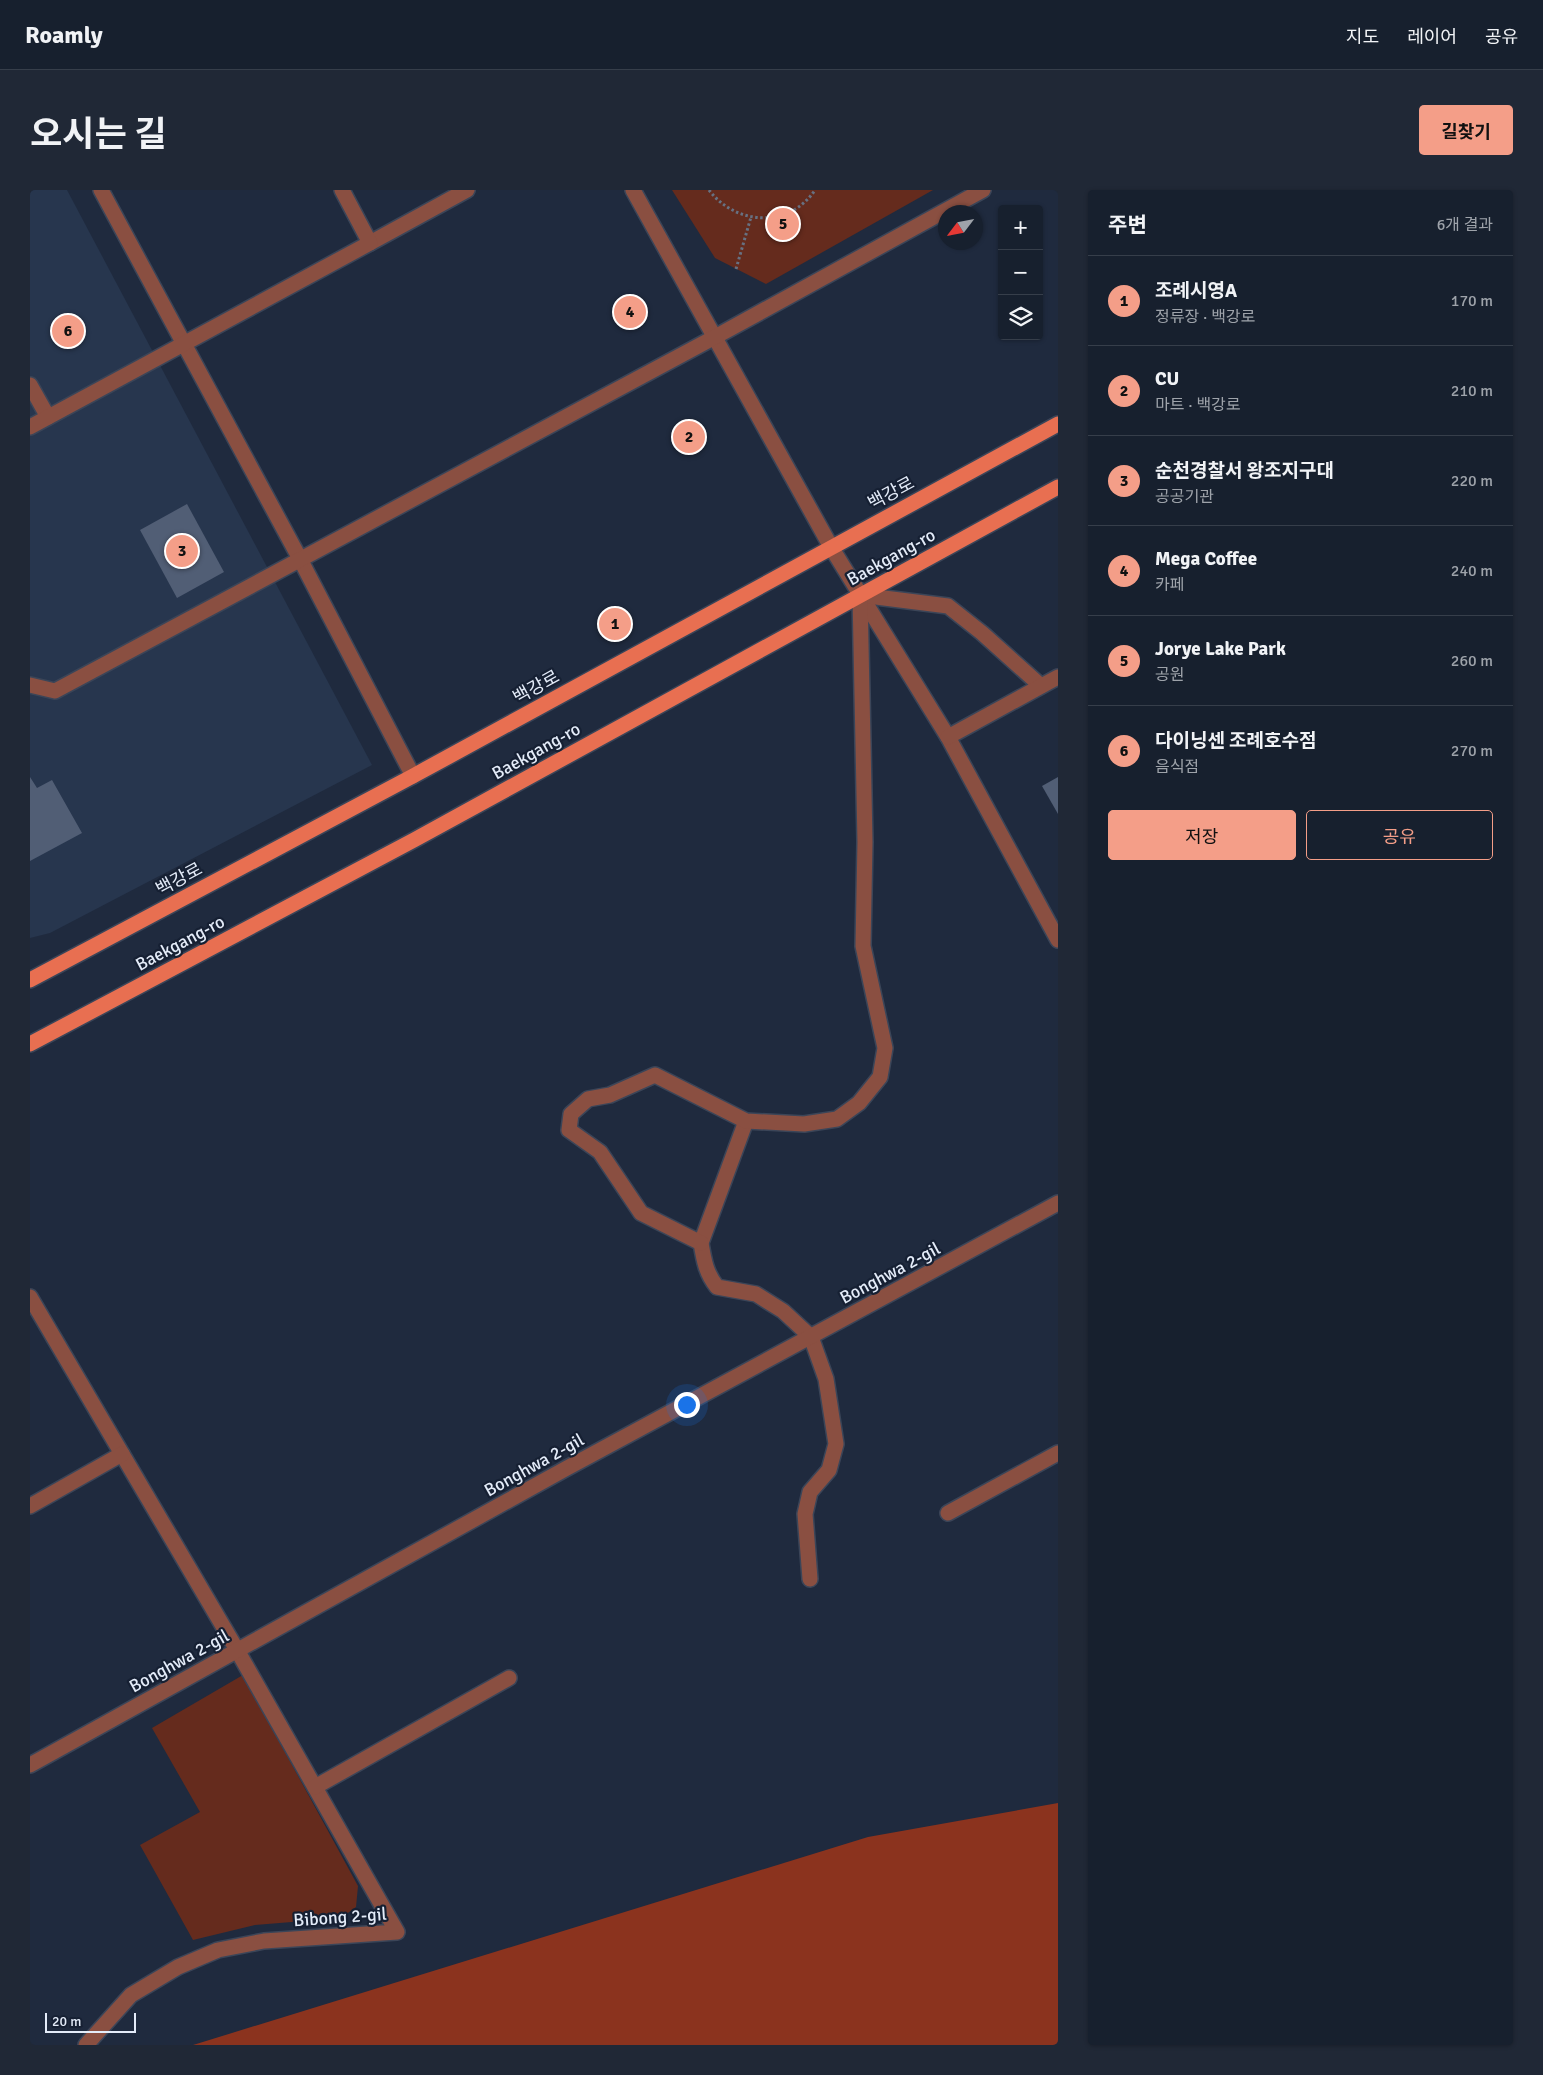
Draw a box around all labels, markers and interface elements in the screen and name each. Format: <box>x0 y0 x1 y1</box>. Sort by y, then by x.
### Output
text: Roamly <box>25 20 103 50</box>
text: 지도 <box>1346 26 1379 48</box>
text: 레이어 <box>1407 26 1457 48</box>
text: 공유 <box>1485 26 1518 48</box>
button: 길찾기 <box>1419 105 1513 155</box>
text: 오시는 길 <box>30 113 167 156</box>
pin: 5 <box>767 205 799 243</box>
north arrow <box>938 205 983 250</box>
map controls <box>998 205 1043 340</box>
button: + <box>998 205 1043 250</box>
text: 주변 <box>1108 212 1147 238</box>
text: 6개 결과 <box>1437 215 1493 235</box>
button: − <box>998 250 1043 295</box>
text: 조례시영A <box>1155 279 1237 303</box>
text: 1 <box>1120 291 1128 311</box>
text: 170 m <box>1451 291 1493 311</box>
pin: 4 <box>614 293 646 331</box>
button: layers <box>998 295 1043 340</box>
text: 정류장 · 백강로 <box>1155 307 1255 327</box>
pin: 6 <box>52 312 84 350</box>
text: CU <box>1155 367 1179 391</box>
text: 2 <box>1120 381 1128 401</box>
text: 210 m <box>1451 381 1493 401</box>
text: 마트 · 백강로 <box>1155 395 1241 415</box>
pin: 2 <box>673 418 705 456</box>
text: 순천경찰서 왕조지구대 <box>1155 459 1334 483</box>
text: 3 <box>1120 471 1128 491</box>
text: 220 m <box>1451 471 1493 491</box>
street label: 백강로 <box>864 472 918 514</box>
text: 공공기관 <box>1155 487 1214 507</box>
street label: Baekgang-ro <box>843 524 939 590</box>
pin: 3 <box>166 532 198 570</box>
text: Mega Coffee <box>1155 547 1257 571</box>
text: 4 <box>1120 561 1128 581</box>
text: 240 m <box>1451 561 1493 581</box>
text: 카페 <box>1155 575 1184 595</box>
pin: 1 <box>599 605 631 643</box>
text: Jorye Lake Park <box>1155 637 1286 661</box>
text: 5 <box>1120 651 1128 671</box>
text: 260 m <box>1451 651 1493 671</box>
street label: 백강로 <box>509 665 563 709</box>
text: 공원 <box>1155 665 1184 685</box>
street label: Baekgang-ro <box>488 718 584 784</box>
text: 다이닝센 조례호수점 <box>1155 729 1317 753</box>
text: 6 <box>1120 741 1128 761</box>
text: 270 m <box>1451 741 1493 761</box>
text: 음식점 <box>1155 757 1199 777</box>
button: 저장 <box>1108 810 1296 860</box>
button: 공유 <box>1306 810 1493 860</box>
street label: 백강로 <box>152 858 206 900</box>
street label: Baekgang-ro <box>132 910 228 976</box>
street label: Bonghwa 2-gil <box>836 1237 944 1309</box>
your location <box>674 1392 700 1418</box>
street label: Bonghwa 2-gil <box>480 1429 588 1501</box>
street label: Bonghwa 2-gil <box>125 1625 233 1697</box>
street label: Bibong 2-gil <box>293 1903 387 1931</box>
scale bar <box>45 2010 136 2033</box>
text: 20 m <box>52 2013 81 2030</box>

